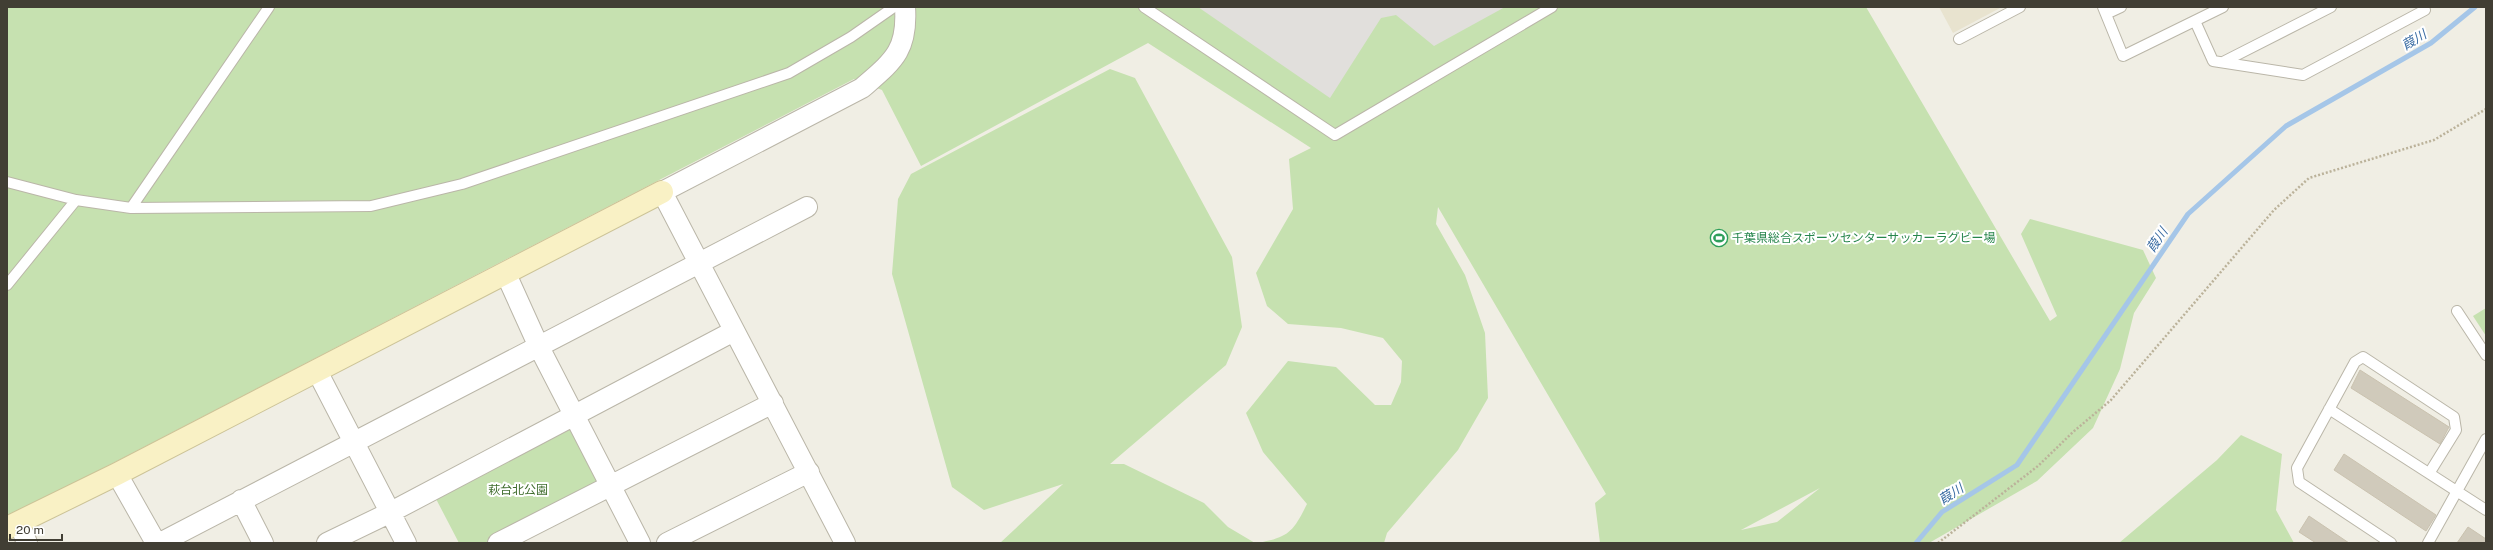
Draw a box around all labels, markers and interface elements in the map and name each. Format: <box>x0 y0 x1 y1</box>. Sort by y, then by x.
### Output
water label: 葭川 <box>2399 26 2431 53</box>
water label: 葭川 <box>2144 223 2172 255</box>
sports icon: 千葉県総合スポーツセンターサッカーラグビー場 <box>1709 228 1729 248</box>
place label: 千葉県総合スポーツセンターサッカーラグビー場 <box>1732 231 1996 245</box>
water label: 葭川 <box>1936 480 1968 507</box>
park label: 萩台北公園 <box>488 483 548 497</box>
scale bar <box>10 516 62 542</box>
text: 20 m <box>16 523 44 537</box>

